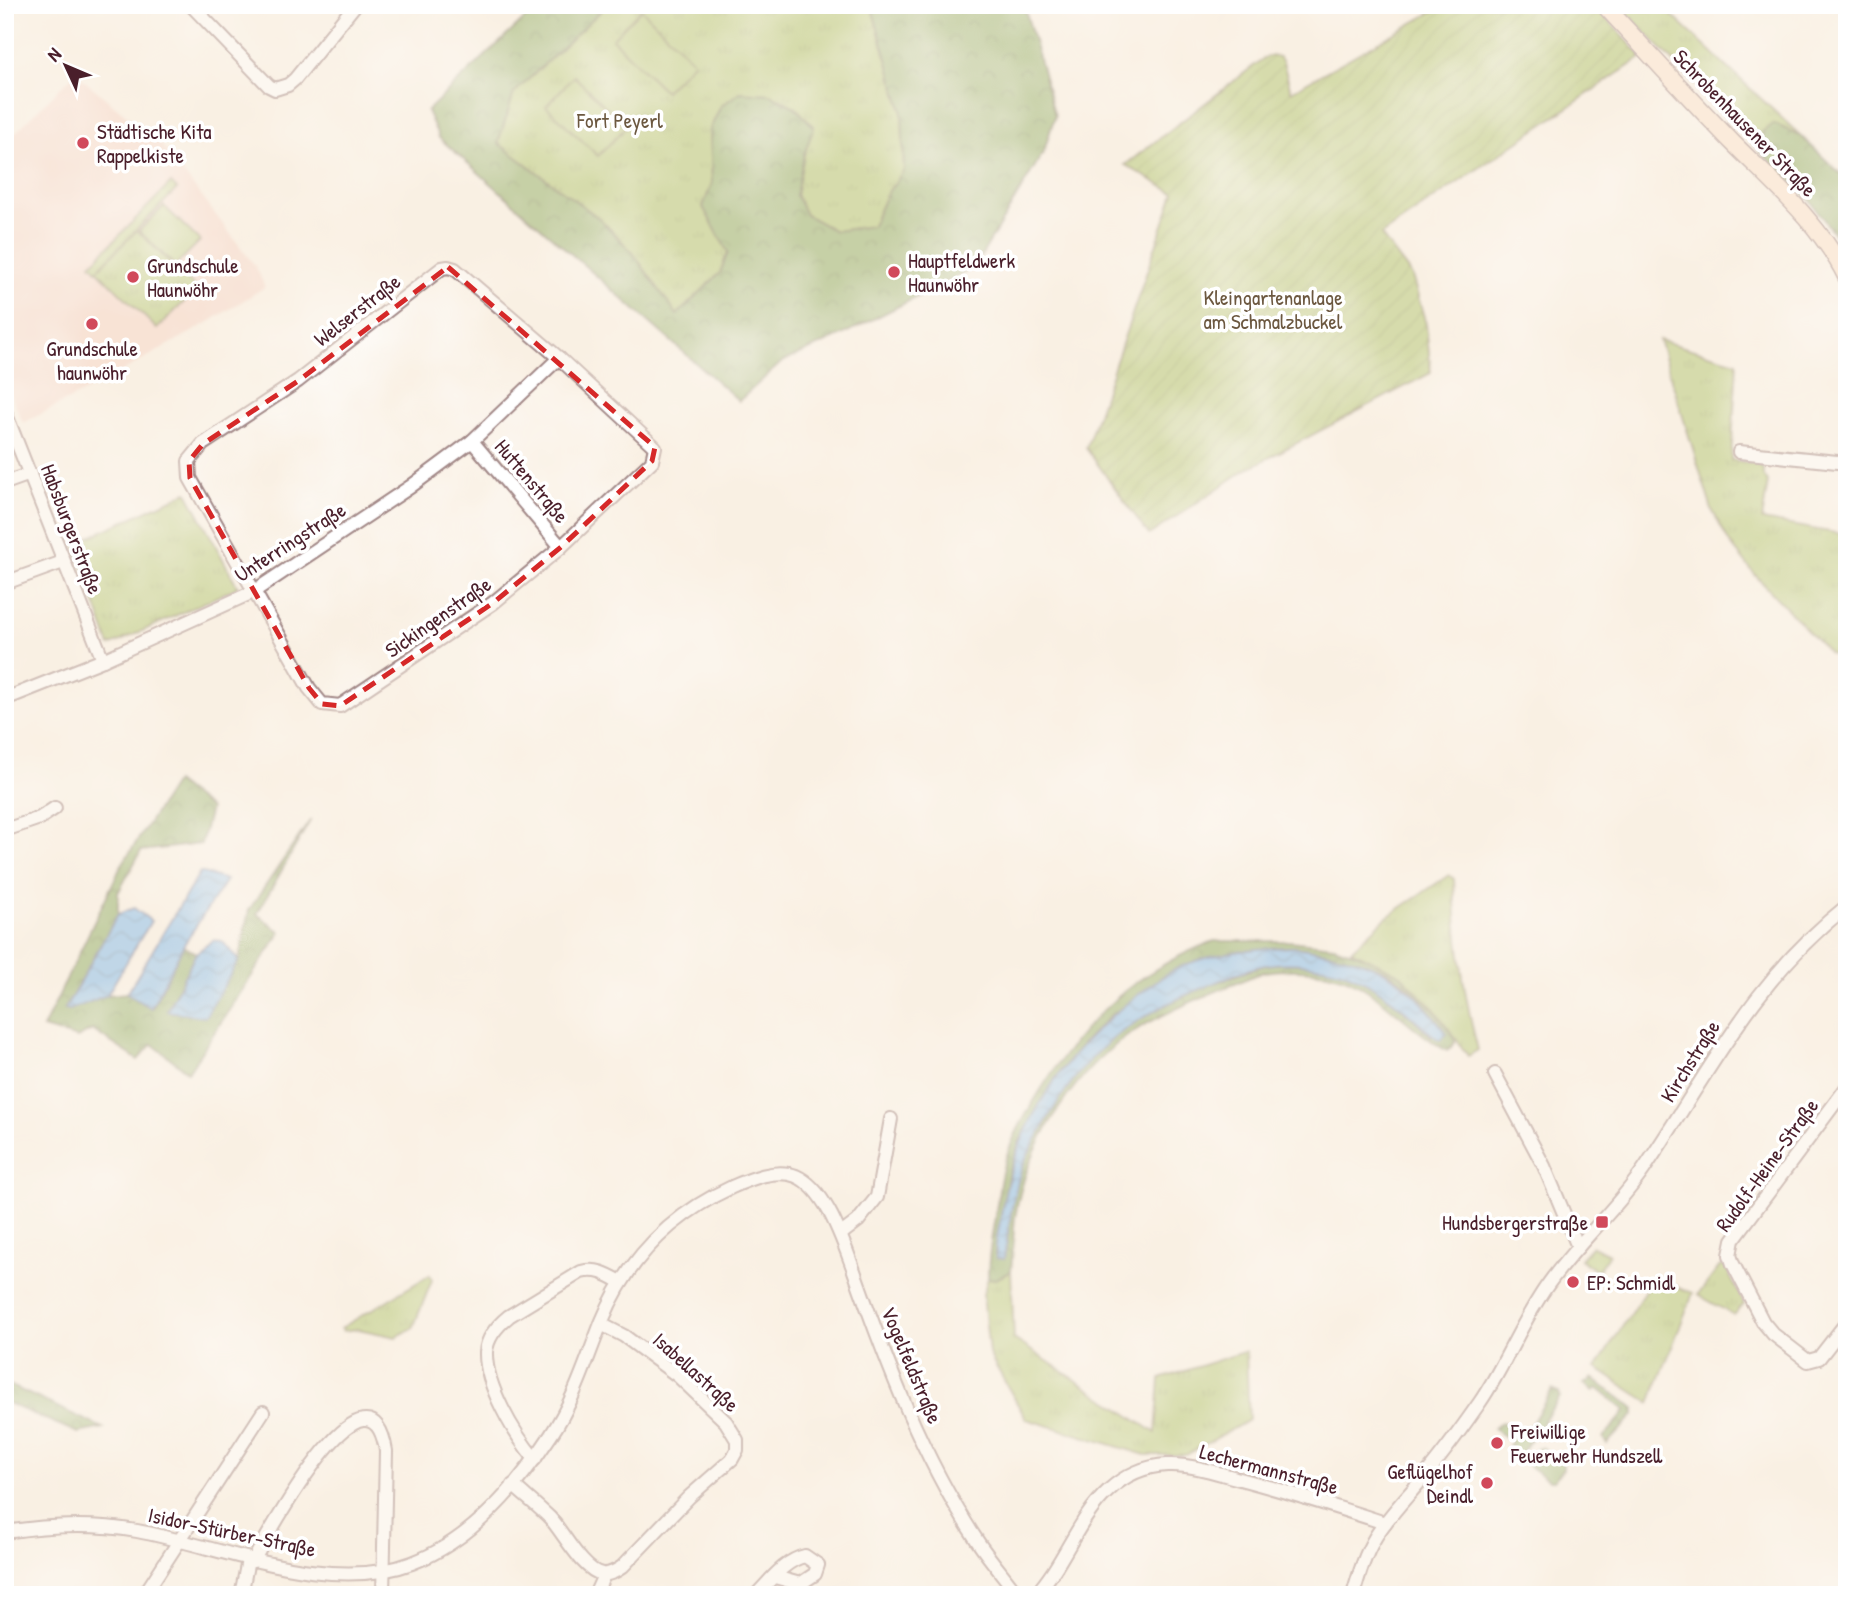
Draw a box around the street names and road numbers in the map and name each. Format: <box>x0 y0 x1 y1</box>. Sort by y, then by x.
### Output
street label: Schrobenhausener Straße <box>1667 43 1823 203</box>
street label: Welserstraße <box>308 267 406 353</box>
street label: Huttenstraße <box>488 433 576 529</box>
street label: Habsburgerstraße <box>34 460 110 598</box>
street label: Unterringstraße <box>229 495 351 589</box>
street label: Sickingenstraße <box>379 570 497 664</box>
street label: Kirchstraße <box>1653 1014 1727 1108</box>
street label: Rudolf-Heine-Straße <box>1709 1093 1825 1237</box>
street label: Vogelfeldstraße <box>874 1302 950 1428</box>
street label: Isabellastraße <box>647 1326 745 1418</box>
street label: Lechermannstraße <box>1197 1437 1341 1501</box>
street label: Isidor-Stürber-Straße <box>146 1500 318 1564</box>

